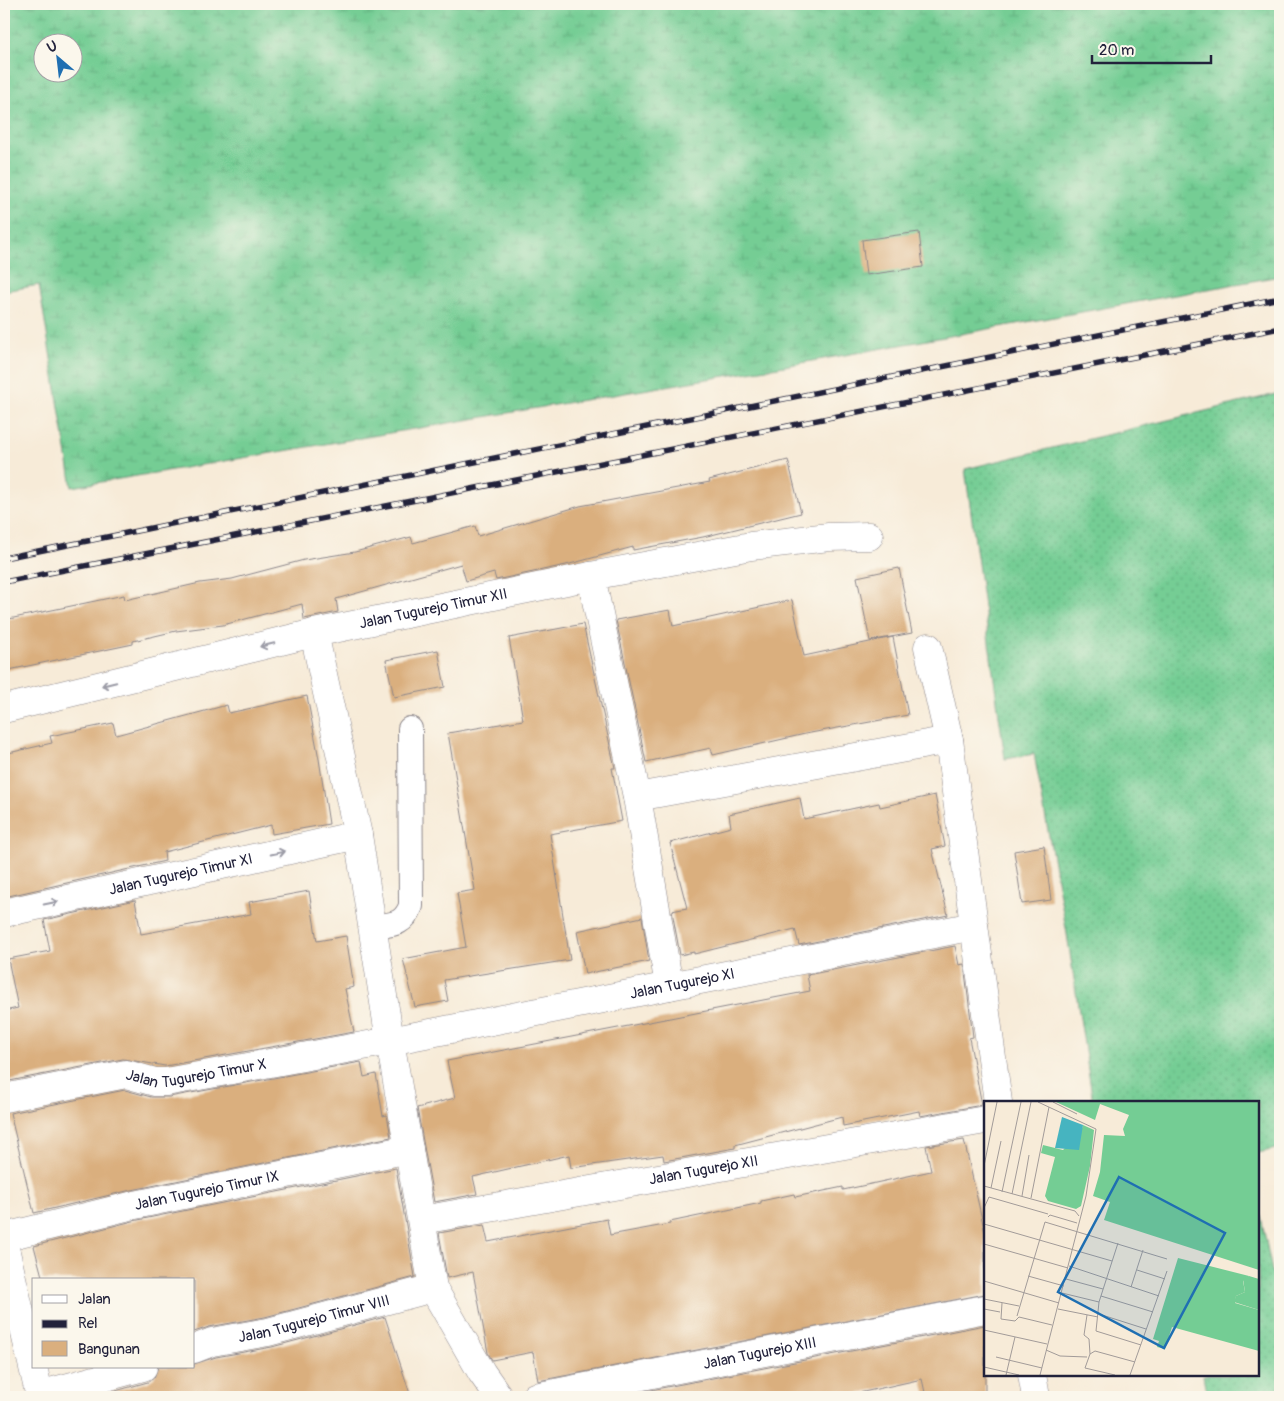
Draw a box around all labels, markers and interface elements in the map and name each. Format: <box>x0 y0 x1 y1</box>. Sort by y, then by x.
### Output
north arrow <box>32 32 82 82</box>
scale bar <box>1092 32 1210 64</box>
text: U <box>44 37 60 57</box>
text: 20 m <box>1099 41 1134 60</box>
street label: Jalan Tugurejo Timur XII <box>357 584 509 633</box>
one-way arrow <box>259 641 275 650</box>
one-way arrow <box>101 680 117 689</box>
one-way arrow <box>270 848 286 857</box>
street label: Jalan Tugurejo Timur XI <box>107 849 254 899</box>
one-way arrow <box>43 898 59 907</box>
street label: Jalan Tugurejo XI <box>628 964 736 1003</box>
street label: Jalan Tugurejo Timur X <box>124 1054 268 1092</box>
inset map <box>984 1101 1259 1376</box>
street label: Jalan Tugurejo XII <box>647 1151 760 1189</box>
street label: Jalan Tugurejo Timur IX <box>133 1166 280 1214</box>
legend <box>32 1278 195 1368</box>
text: Jalan <box>78 1290 111 1309</box>
street label: Jalan Tugurejo Timur VIII <box>237 1290 392 1347</box>
text: Rel <box>78 1314 98 1333</box>
street label: Jalan Tugurejo XIII <box>701 1333 818 1373</box>
text: Bangunan <box>78 1340 140 1359</box>

